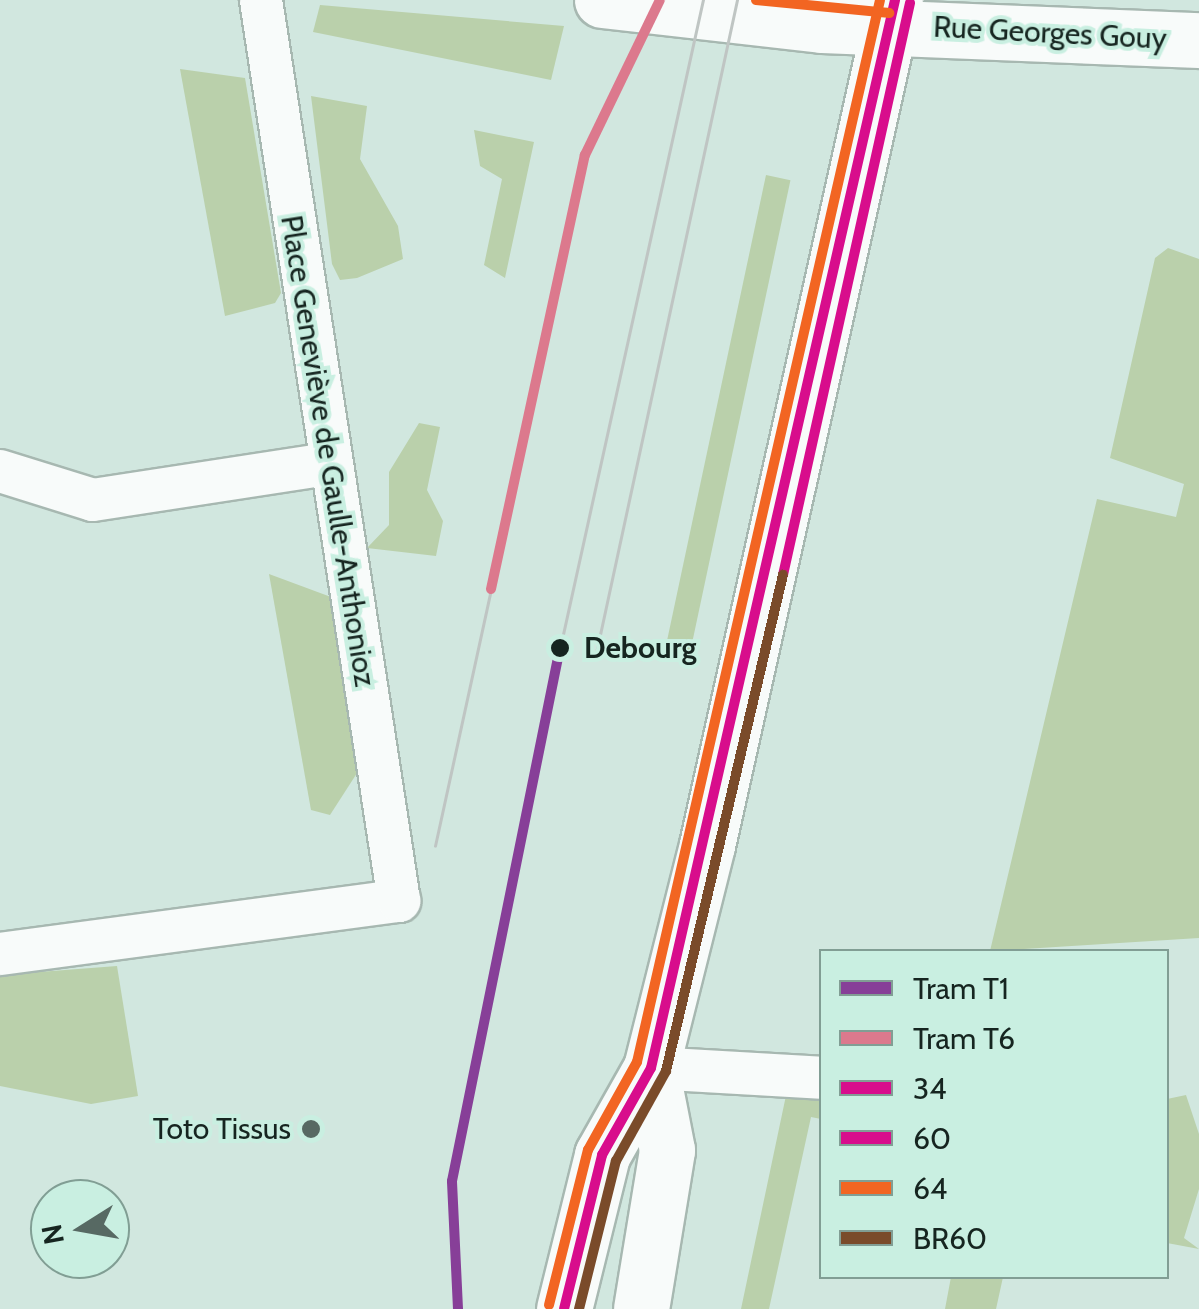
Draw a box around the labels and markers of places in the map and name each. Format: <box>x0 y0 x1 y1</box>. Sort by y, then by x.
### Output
place label: Debourg <box>584 630 696 666</box>
marker: Debourg <box>545 633 575 663</box>
place label: Toto Tissus <box>153 1111 291 1147</box>
marker: Toto Tissus <box>300 1118 322 1140</box>

